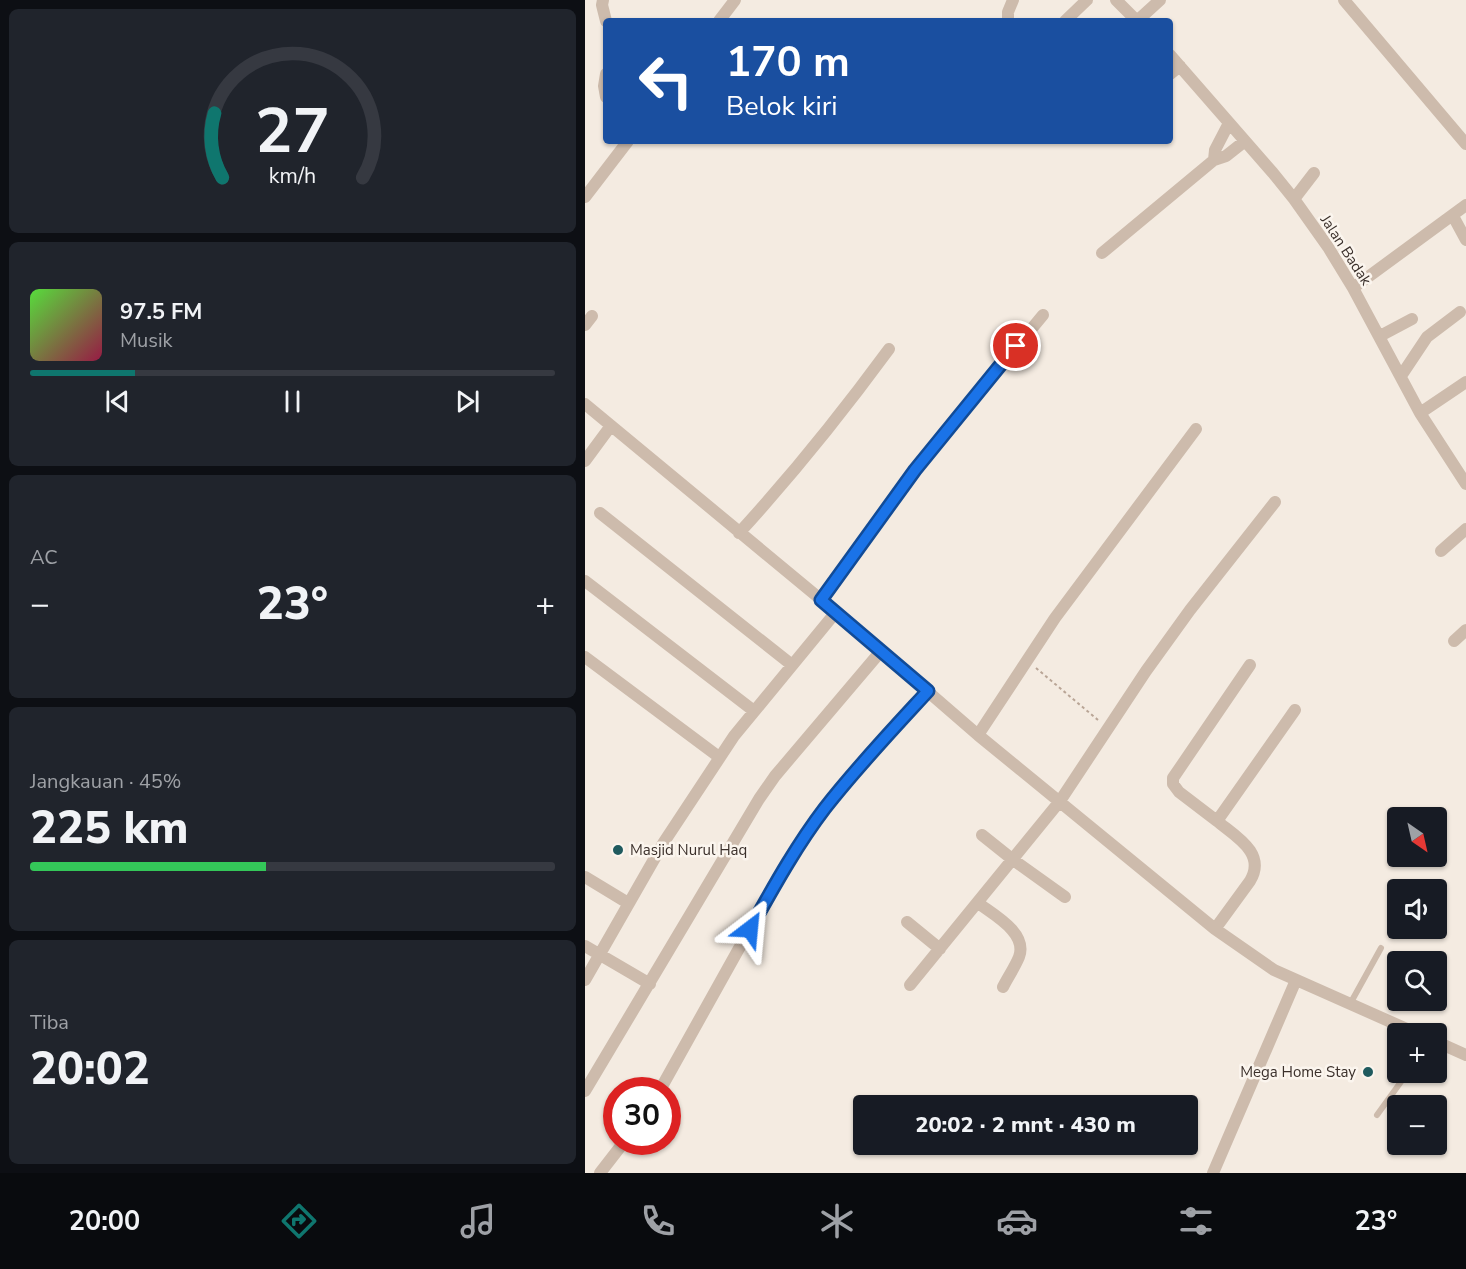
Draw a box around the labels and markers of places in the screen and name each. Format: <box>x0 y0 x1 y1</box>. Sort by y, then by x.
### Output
pin <box>990 320 1041 371</box>
place label: Masjid Nurul Haq <box>630 840 747 860</box>
marker: Masjid Nurul Haq <box>611 843 625 857</box>
place label: Mega Home Stay <box>1240 1062 1356 1082</box>
marker: Mega Home Stay <box>1361 1065 1375 1079</box>

